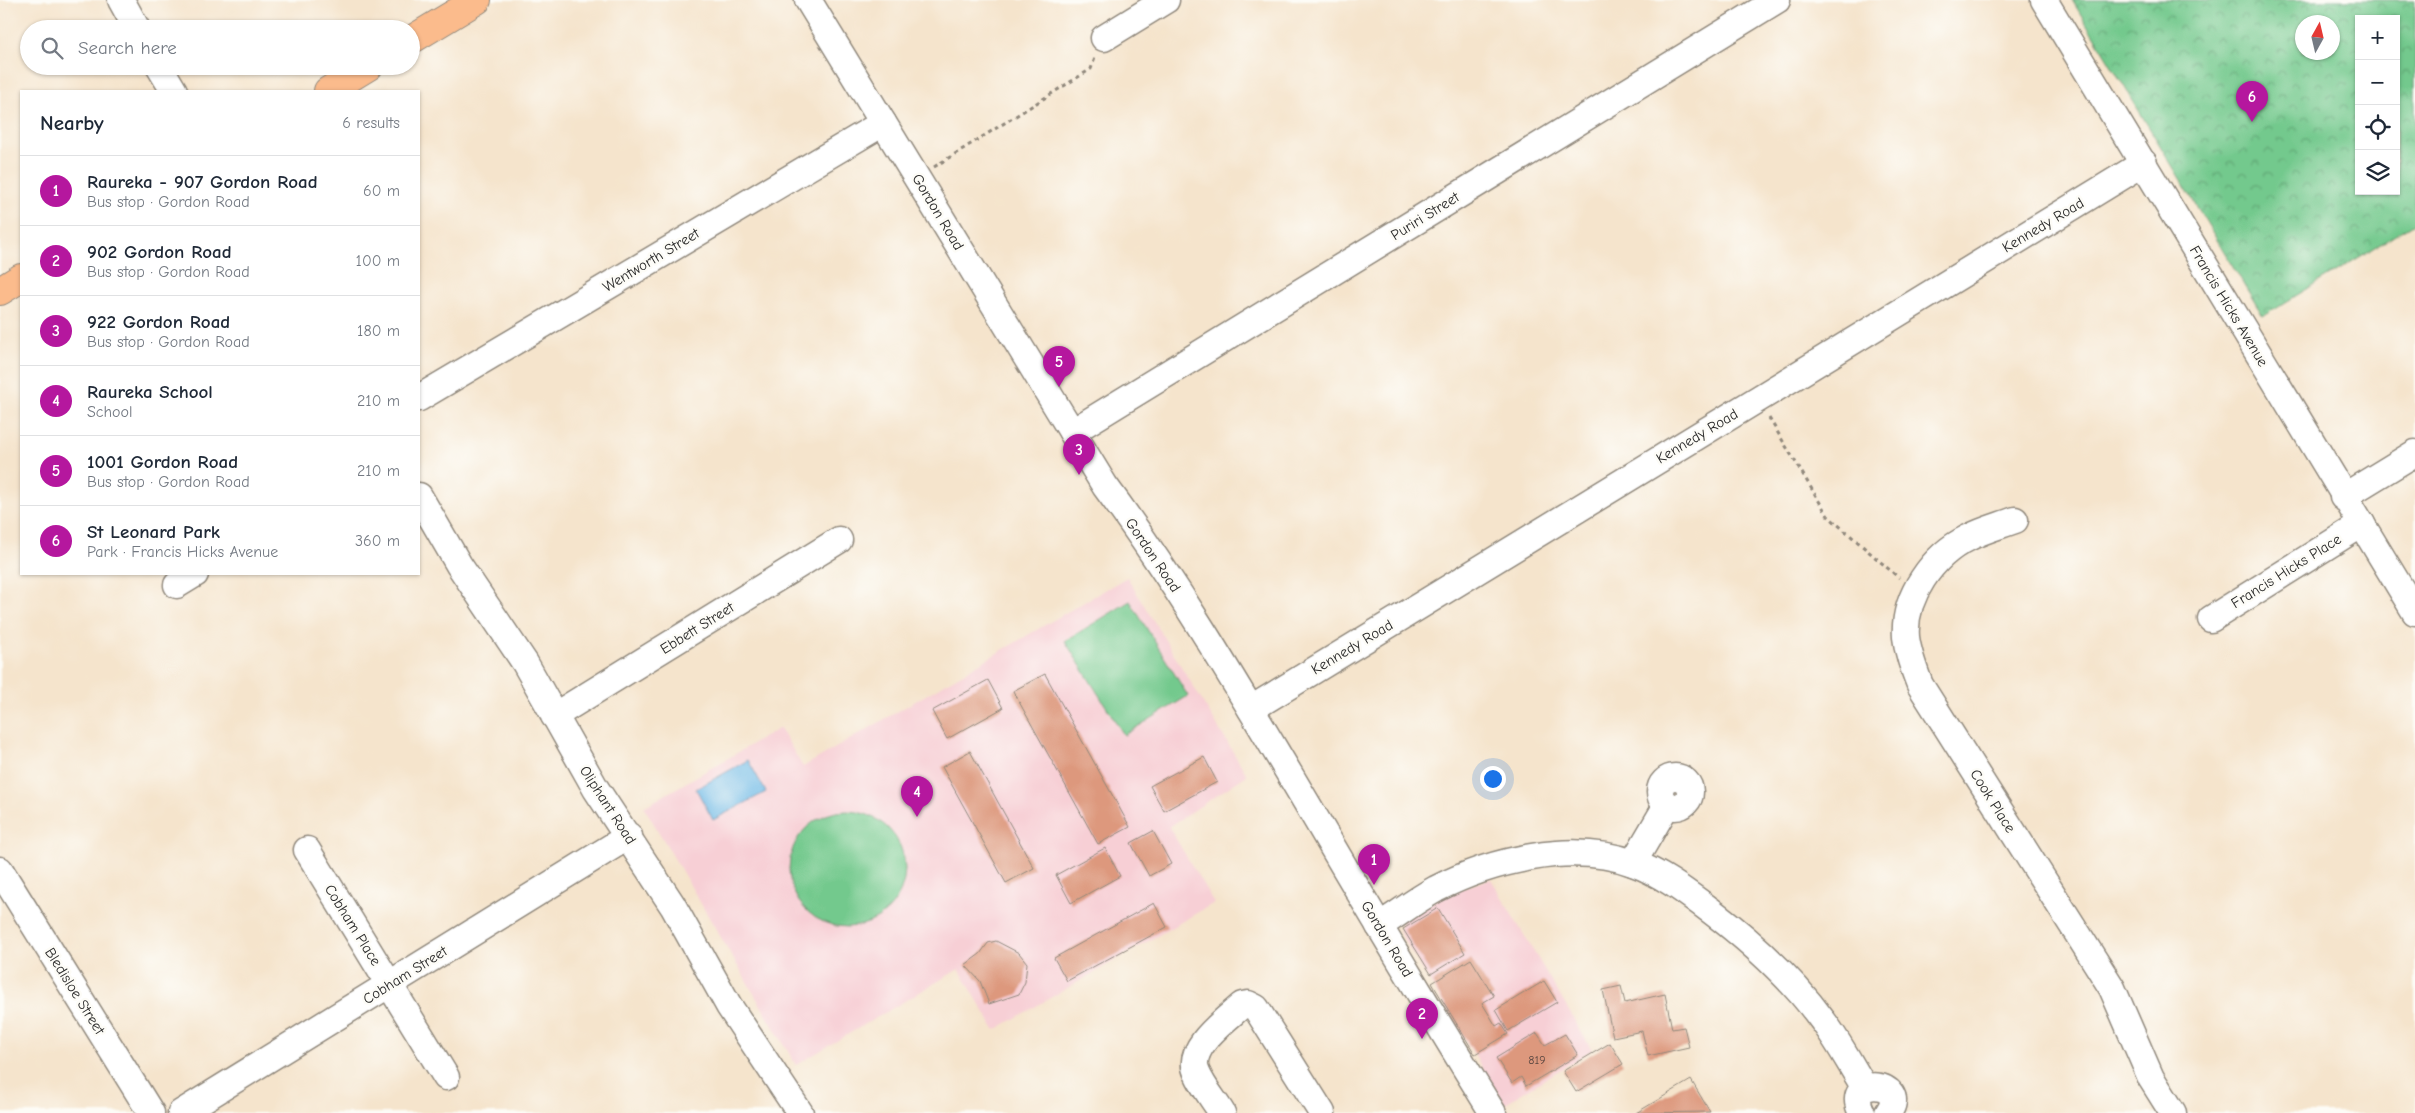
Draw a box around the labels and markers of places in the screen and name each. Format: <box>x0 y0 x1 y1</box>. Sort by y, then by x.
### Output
pin: 6 <box>2236 81 2268 122</box>
pin: 5 <box>1043 346 1075 387</box>
pin: 3 <box>1063 434 1095 475</box>
pin: 4 <box>901 776 933 817</box>
pin: 1 <box>1358 844 1390 885</box>
pin: 2 <box>1406 998 1438 1039</box>

